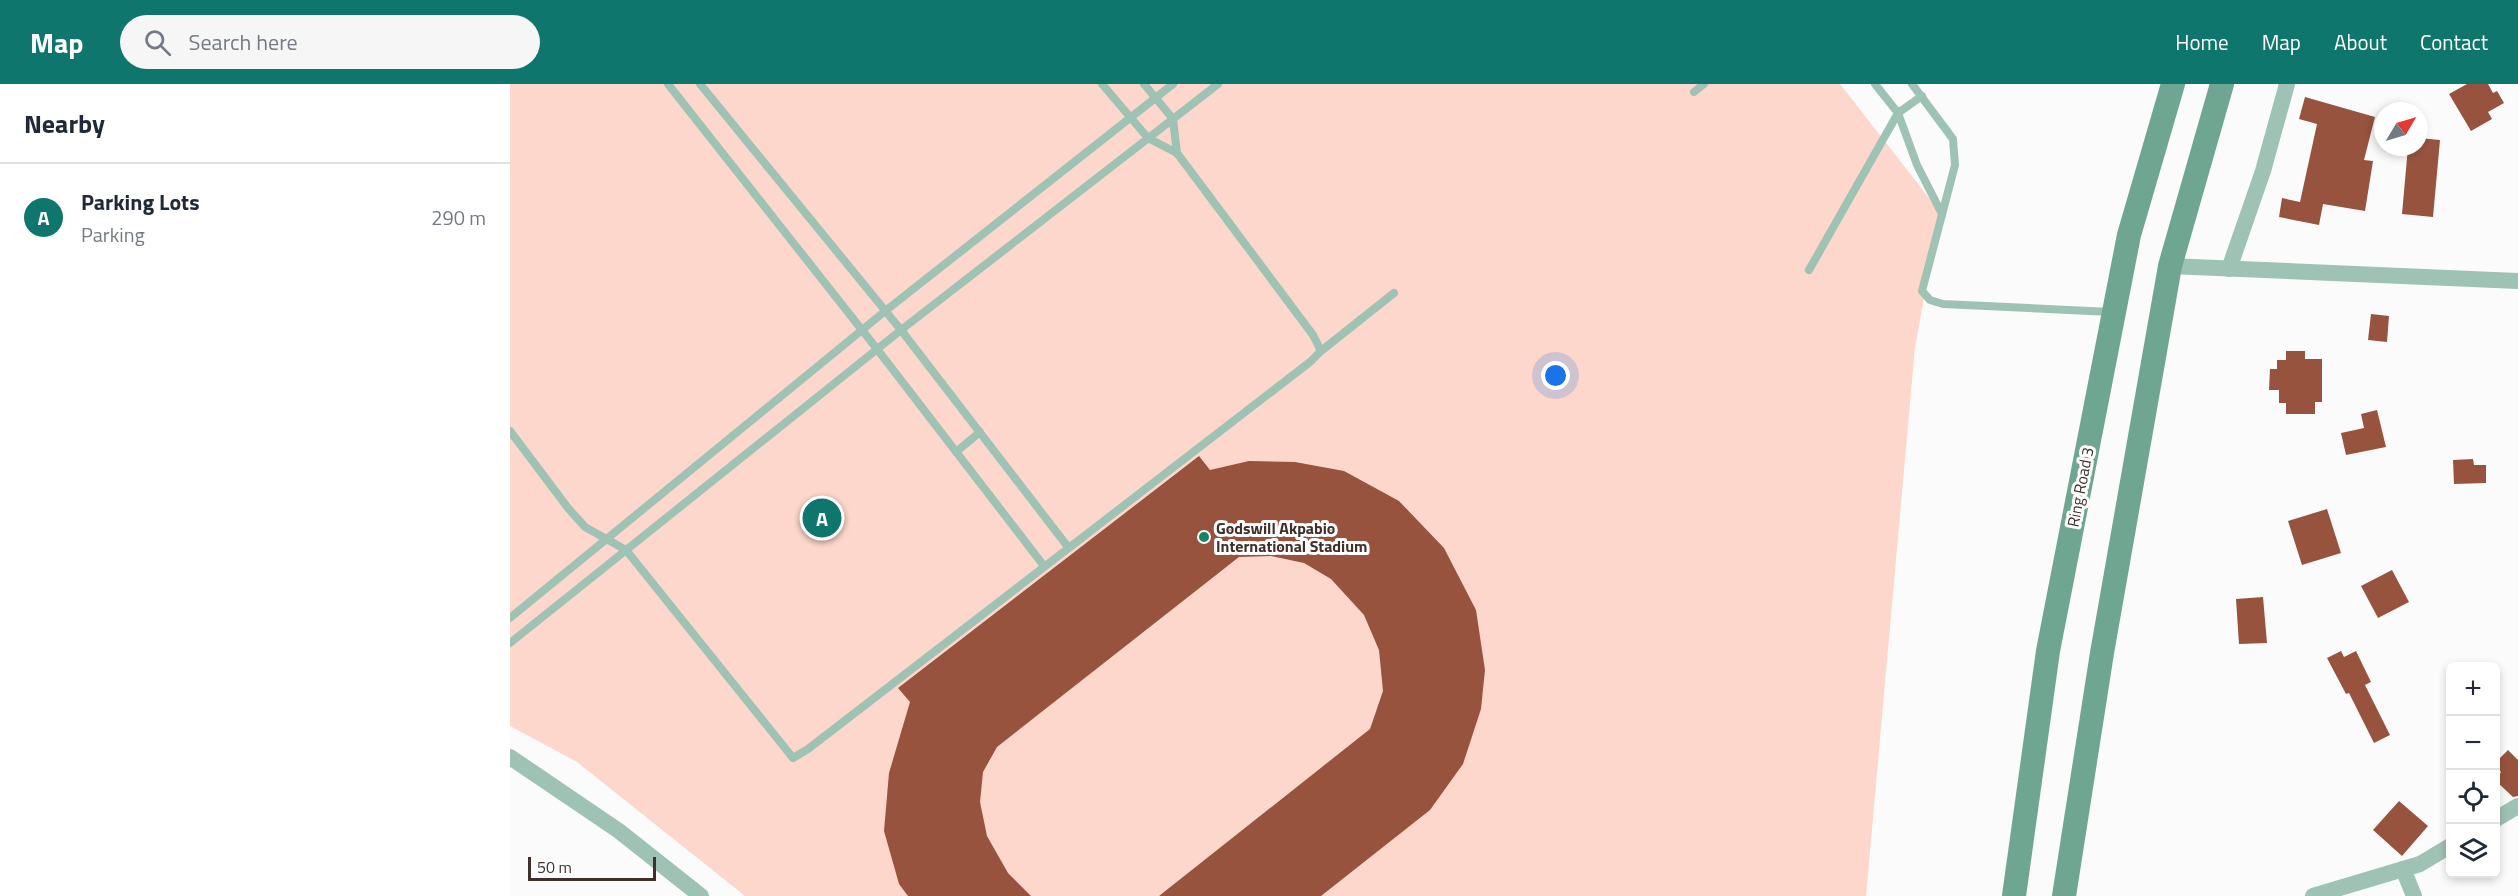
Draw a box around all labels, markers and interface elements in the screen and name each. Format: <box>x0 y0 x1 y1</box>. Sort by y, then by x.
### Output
search box <box>120 15 540 69</box>
text: Map <box>30 21 84 64</box>
text: Search here <box>189 25 298 59</box>
icon: search <box>141 26 174 59</box>
text: Home <box>2175 26 2229 58</box>
text: Map <box>2262 26 2301 58</box>
text: About <box>2334 26 2387 58</box>
text: Contact <box>2420 26 2488 58</box>
north arrow <box>2374 102 2428 156</box>
text: Nearby <box>24 104 105 143</box>
text: Parking Lots <box>81 185 200 219</box>
text: A <box>37 202 50 233</box>
text: 290 m <box>431 202 486 233</box>
text: Parking <box>81 219 145 250</box>
your location <box>1541 361 1570 390</box>
street label: Ring Road 3 <box>2061 445 2099 529</box>
pin: A <box>802 496 842 540</box>
place label: Godswill Akpabio International Stadium <box>1216 516 1368 558</box>
marker: Godswill Akpabio International Stadium <box>1197 530 1211 544</box>
map controls <box>2446 662 2500 878</box>
button: + <box>2446 662 2500 716</box>
button: − <box>2446 716 2500 770</box>
button: locate <box>2446 770 2500 824</box>
button: layers <box>2446 824 2500 878</box>
scale bar <box>528 854 656 882</box>
text: 50 m <box>537 855 572 879</box>

